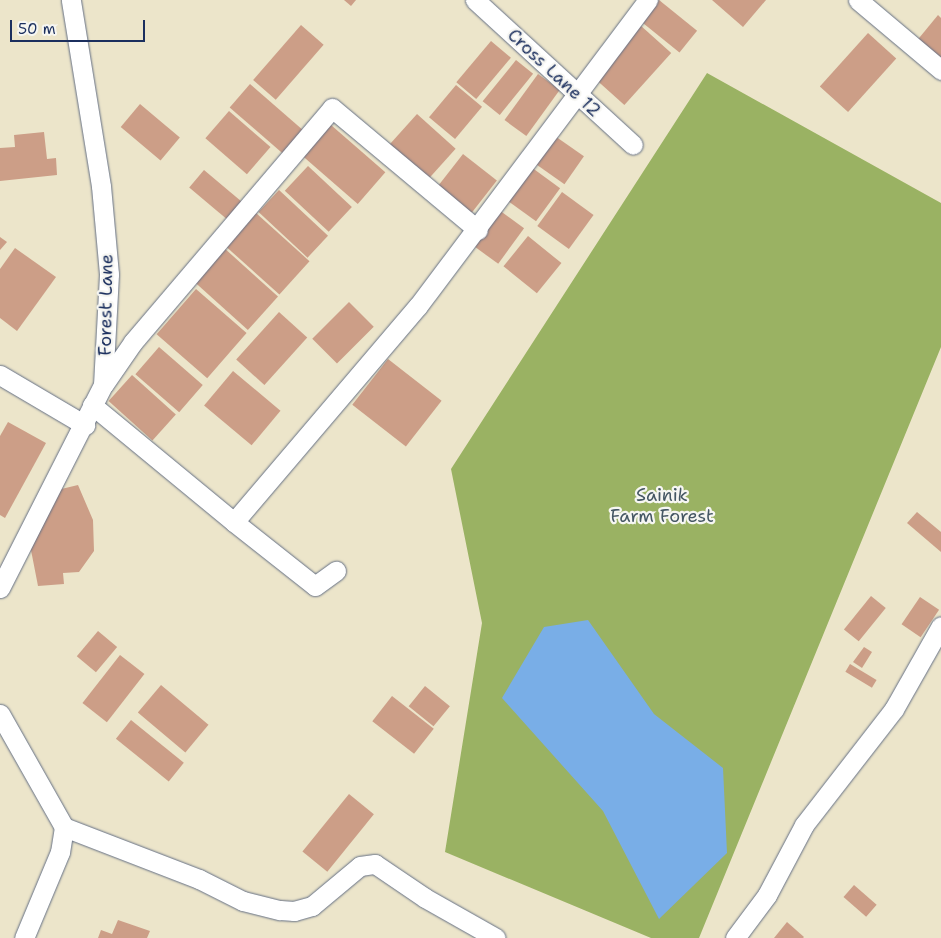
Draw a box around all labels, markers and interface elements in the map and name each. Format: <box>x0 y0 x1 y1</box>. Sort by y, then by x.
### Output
scale bar <box>12 10 148 42</box>
text: 50 m <box>18 19 56 39</box>
street label: Cross Lane 12 <box>503 24 605 122</box>
street label: Forest Lane <box>94 254 118 356</box>
park label: Sainik Farm Forest <box>610 485 714 528</box>

